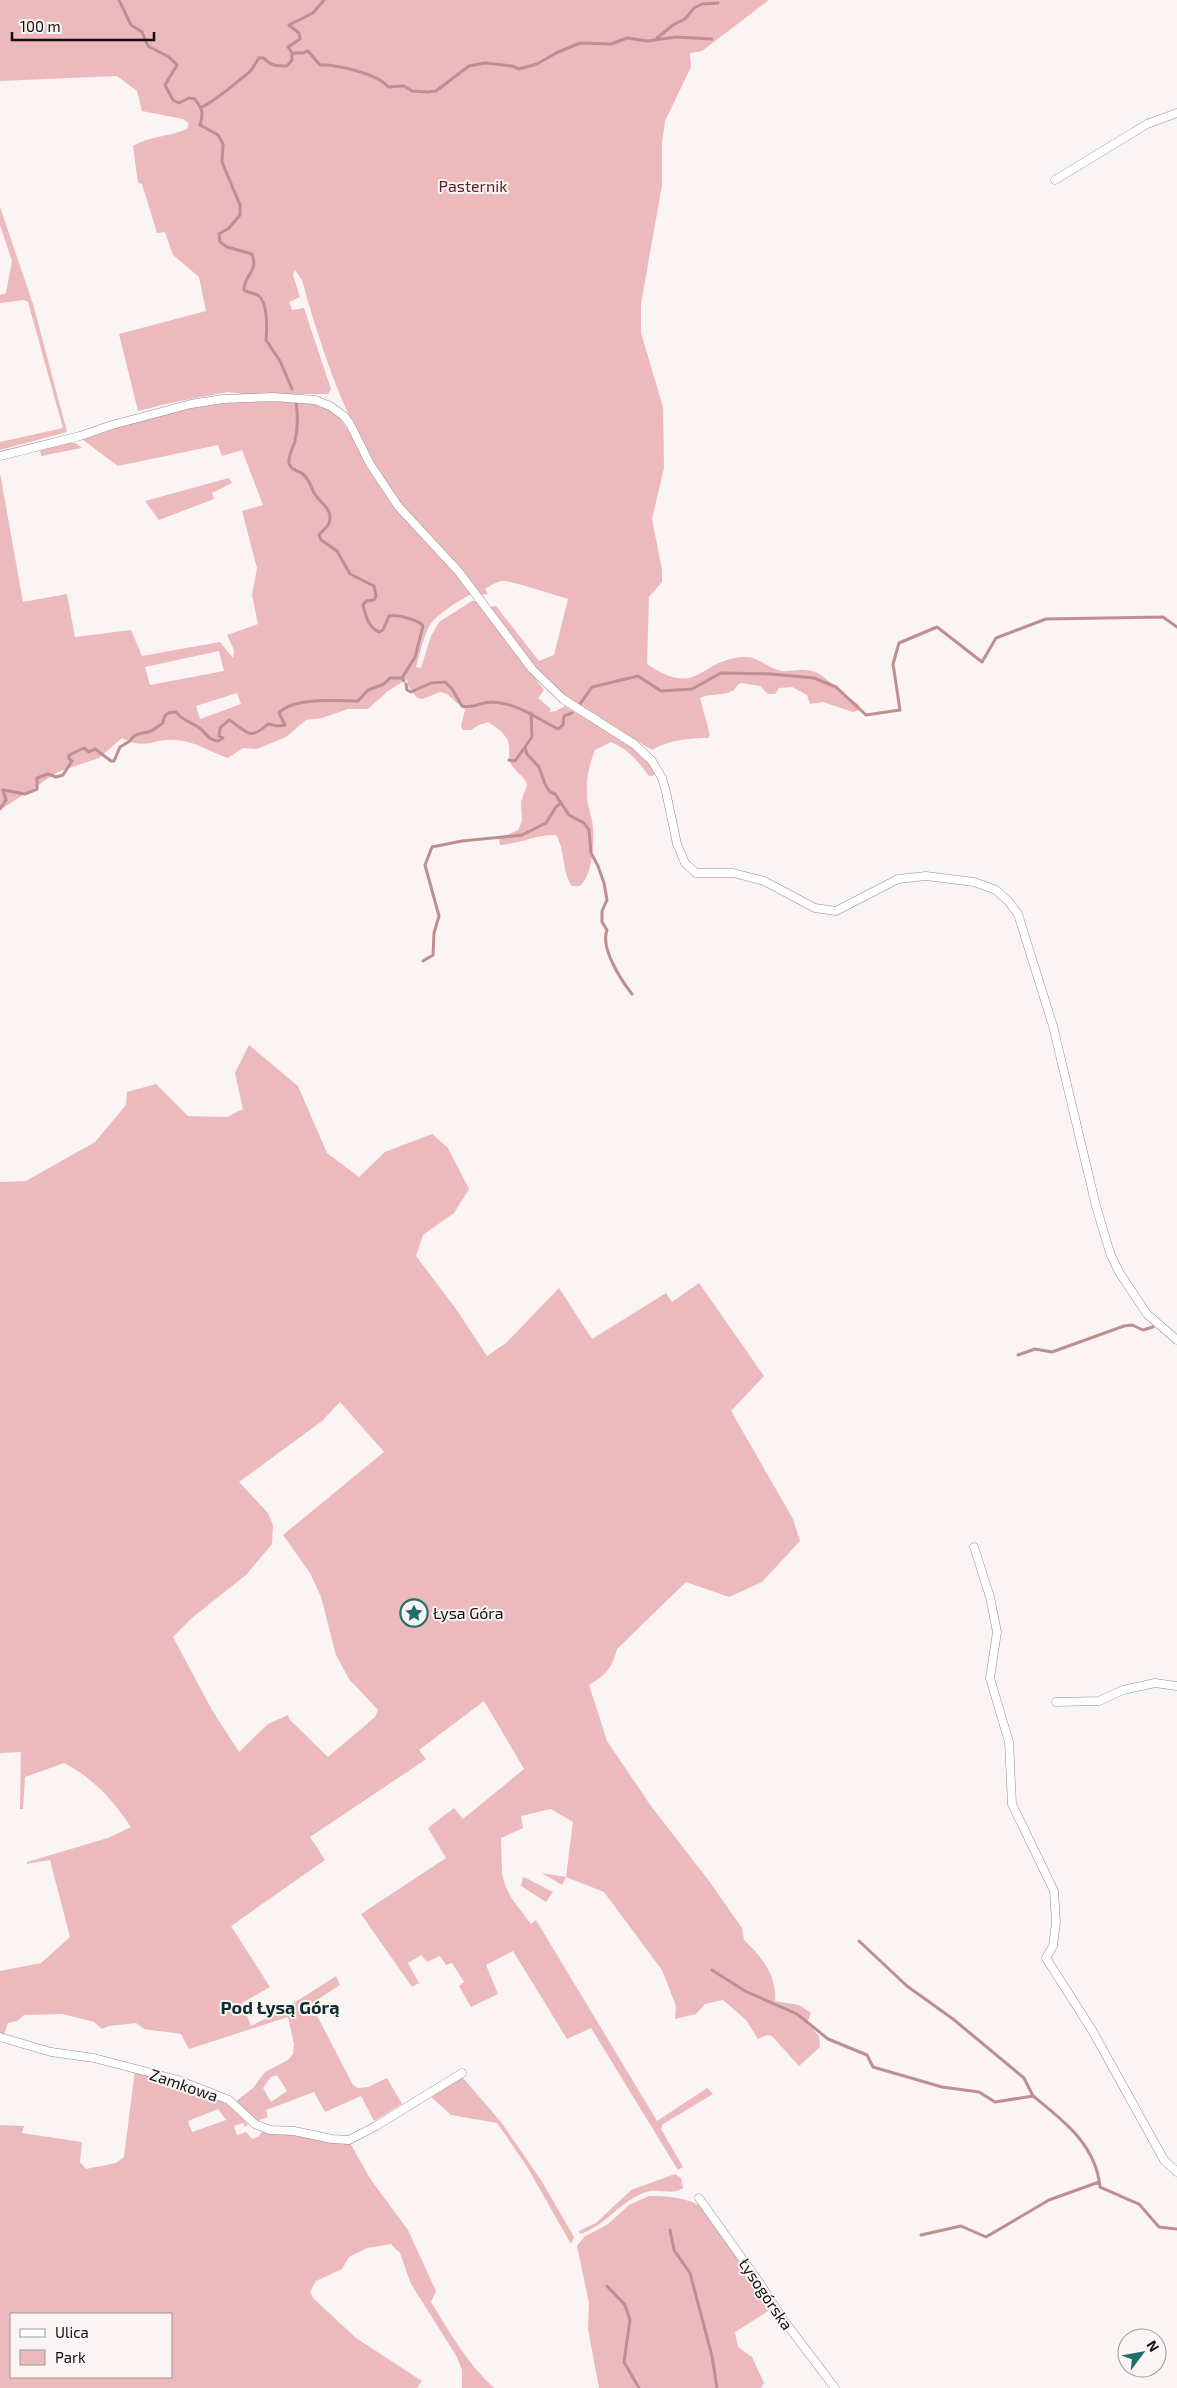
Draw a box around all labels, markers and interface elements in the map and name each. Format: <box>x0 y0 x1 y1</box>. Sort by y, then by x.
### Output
scale bar <box>12 10 155 42</box>
text: 100 m <box>20 17 61 35</box>
park label: Pasternik <box>439 176 507 195</box>
place icon: Łysa Góra <box>399 1598 429 1628</box>
place label: Łysa Góra <box>433 1603 504 1622</box>
district label: Pod Łysą Górą <box>221 1996 339 2018</box>
street label: Zamkowa <box>148 2064 221 2105</box>
street label: Łysogórska <box>736 2254 797 2333</box>
legend <box>10 2313 172 2378</box>
text: Ulica <box>55 2323 89 2341</box>
north arrow <box>1117 2328 1167 2378</box>
text: N <box>1144 2337 1163 2355</box>
text: Park <box>55 2348 86 2366</box>

